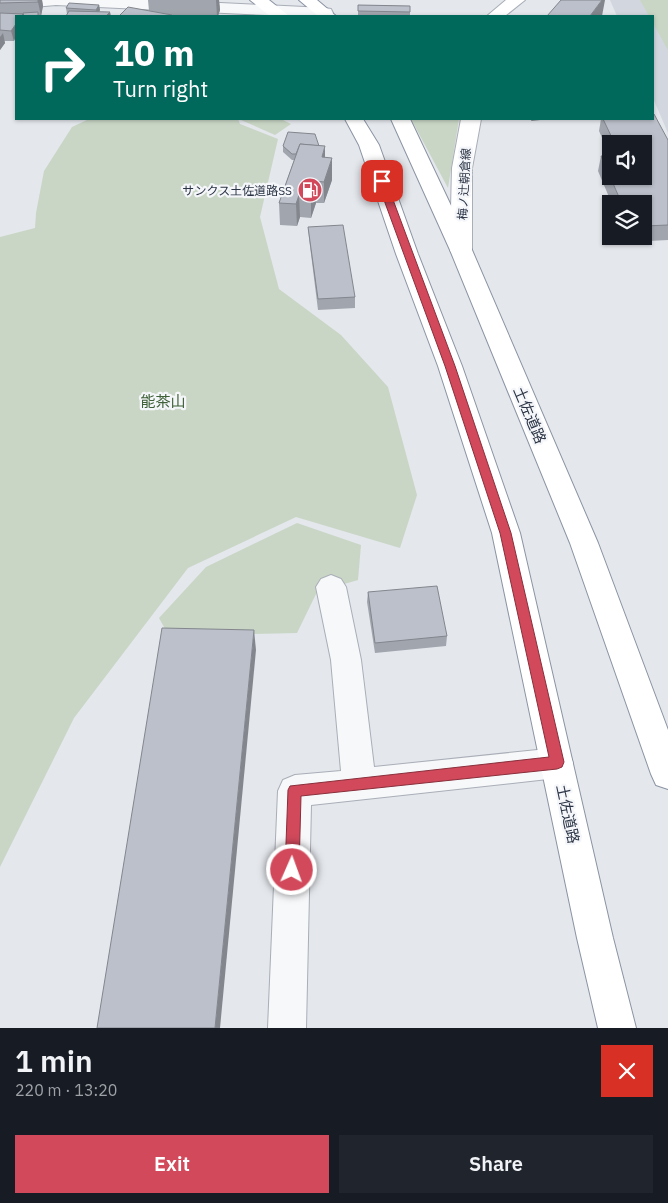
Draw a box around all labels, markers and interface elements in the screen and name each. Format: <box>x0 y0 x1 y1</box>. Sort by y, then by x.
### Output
text: 10 m <box>113 30 195 76</box>
icon: right <box>30 35 95 100</box>
text: Turn right <box>113 74 208 103</box>
map controls <box>602 135 652 245</box>
button: sound <box>602 135 652 185</box>
street label: 梅ノ辻朝倉線 <box>455 148 473 220</box>
pin <box>361 160 403 202</box>
icon: arrive <box>368 167 396 195</box>
fuel station icon: サンクス土佐道路SS <box>297 177 323 203</box>
place label: サンクス土佐道路SS <box>183 183 292 198</box>
button: layers <box>602 195 652 245</box>
street label: 土佐道路 <box>510 384 550 446</box>
park label: 能茶山 <box>140 392 186 411</box>
street label: 土佐道路 <box>552 783 584 845</box>
position arrow <box>265 843 317 895</box>
text: 1 min <box>15 1041 93 1080</box>
button: close <box>601 1045 653 1097</box>
text: 220 m · 13:20 <box>15 1080 117 1100</box>
button: Exit <box>15 1135 329 1193</box>
button: Share <box>339 1135 653 1193</box>

